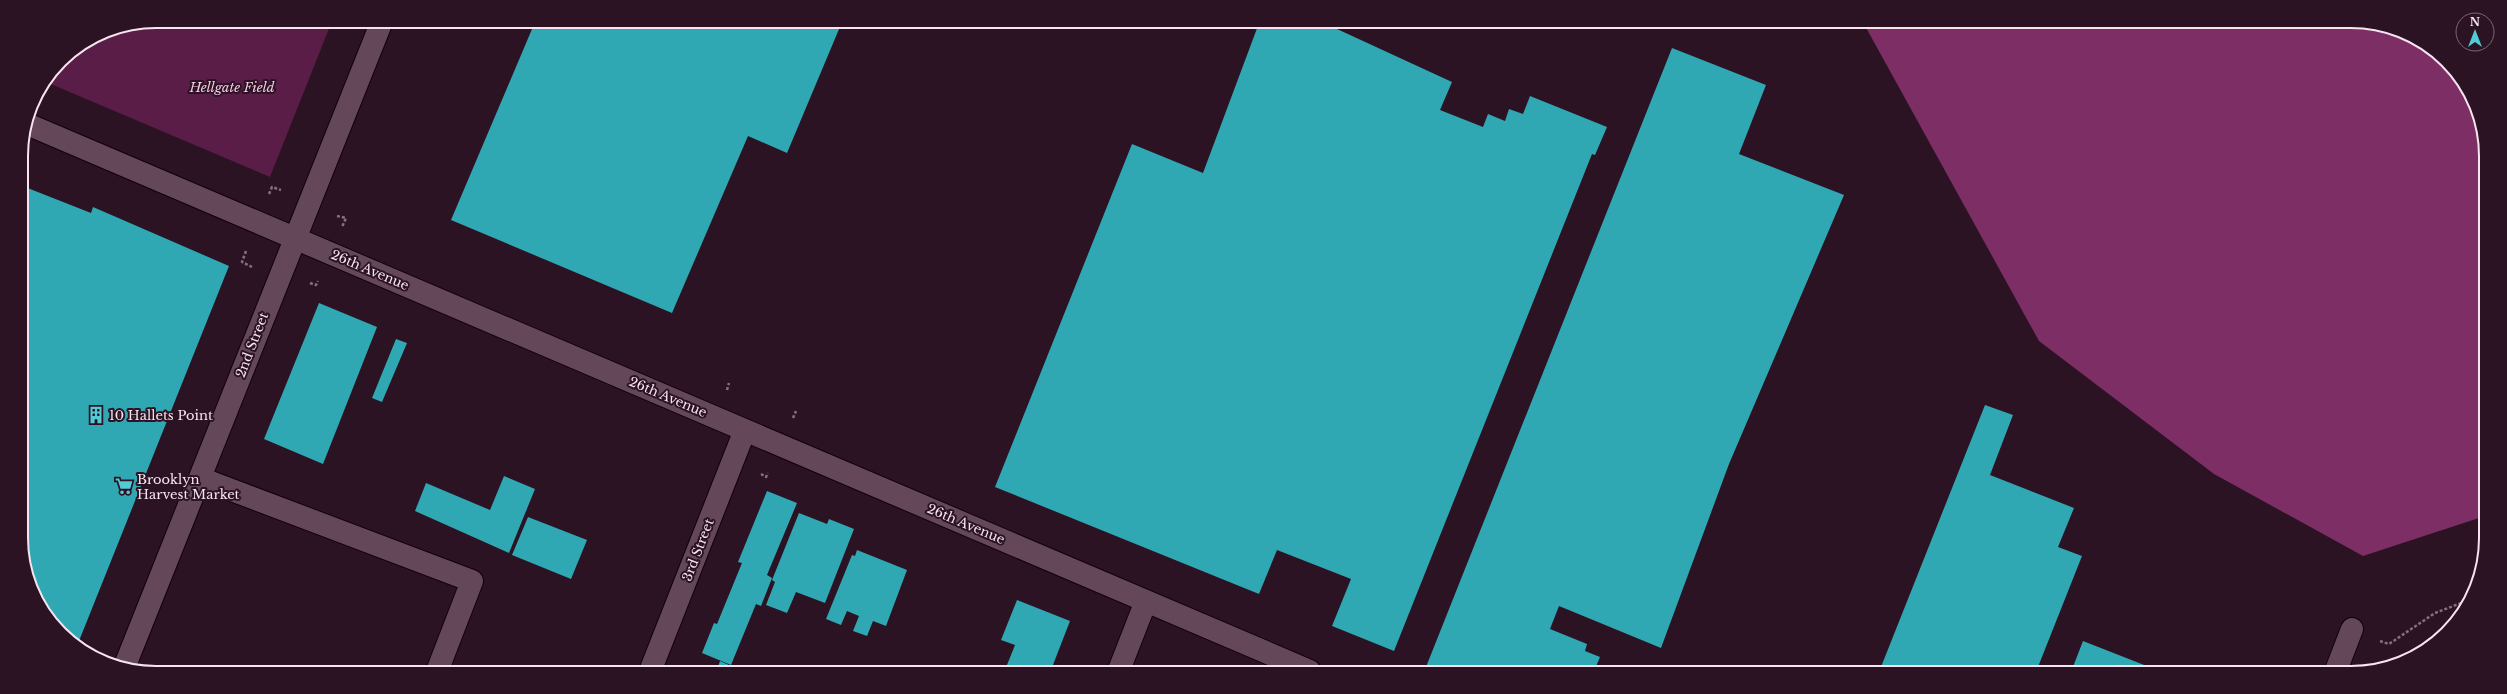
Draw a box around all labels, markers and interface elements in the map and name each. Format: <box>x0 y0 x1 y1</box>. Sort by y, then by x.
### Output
north arrow <box>2455 12 2495 52</box>
text: N <box>2470 15 2481 29</box>
park label: Hellgate Field <box>188 79 275 96</box>
street label: 26th Avenue <box>328 246 412 294</box>
street label: 2nd Street <box>232 310 272 380</box>
street label: 26th Avenue <box>626 373 710 421</box>
building icon: 10 Hallets Point <box>86 405 106 425</box>
place label: 10 Hallets Point <box>109 407 213 424</box>
place label: Brooklyn Harvest Market <box>137 471 240 503</box>
supermarket icon: Brooklyn Harvest Market <box>114 476 134 496</box>
street label: 26th Avenue <box>924 500 1008 548</box>
street label: 3rd Street <box>678 516 718 584</box>

